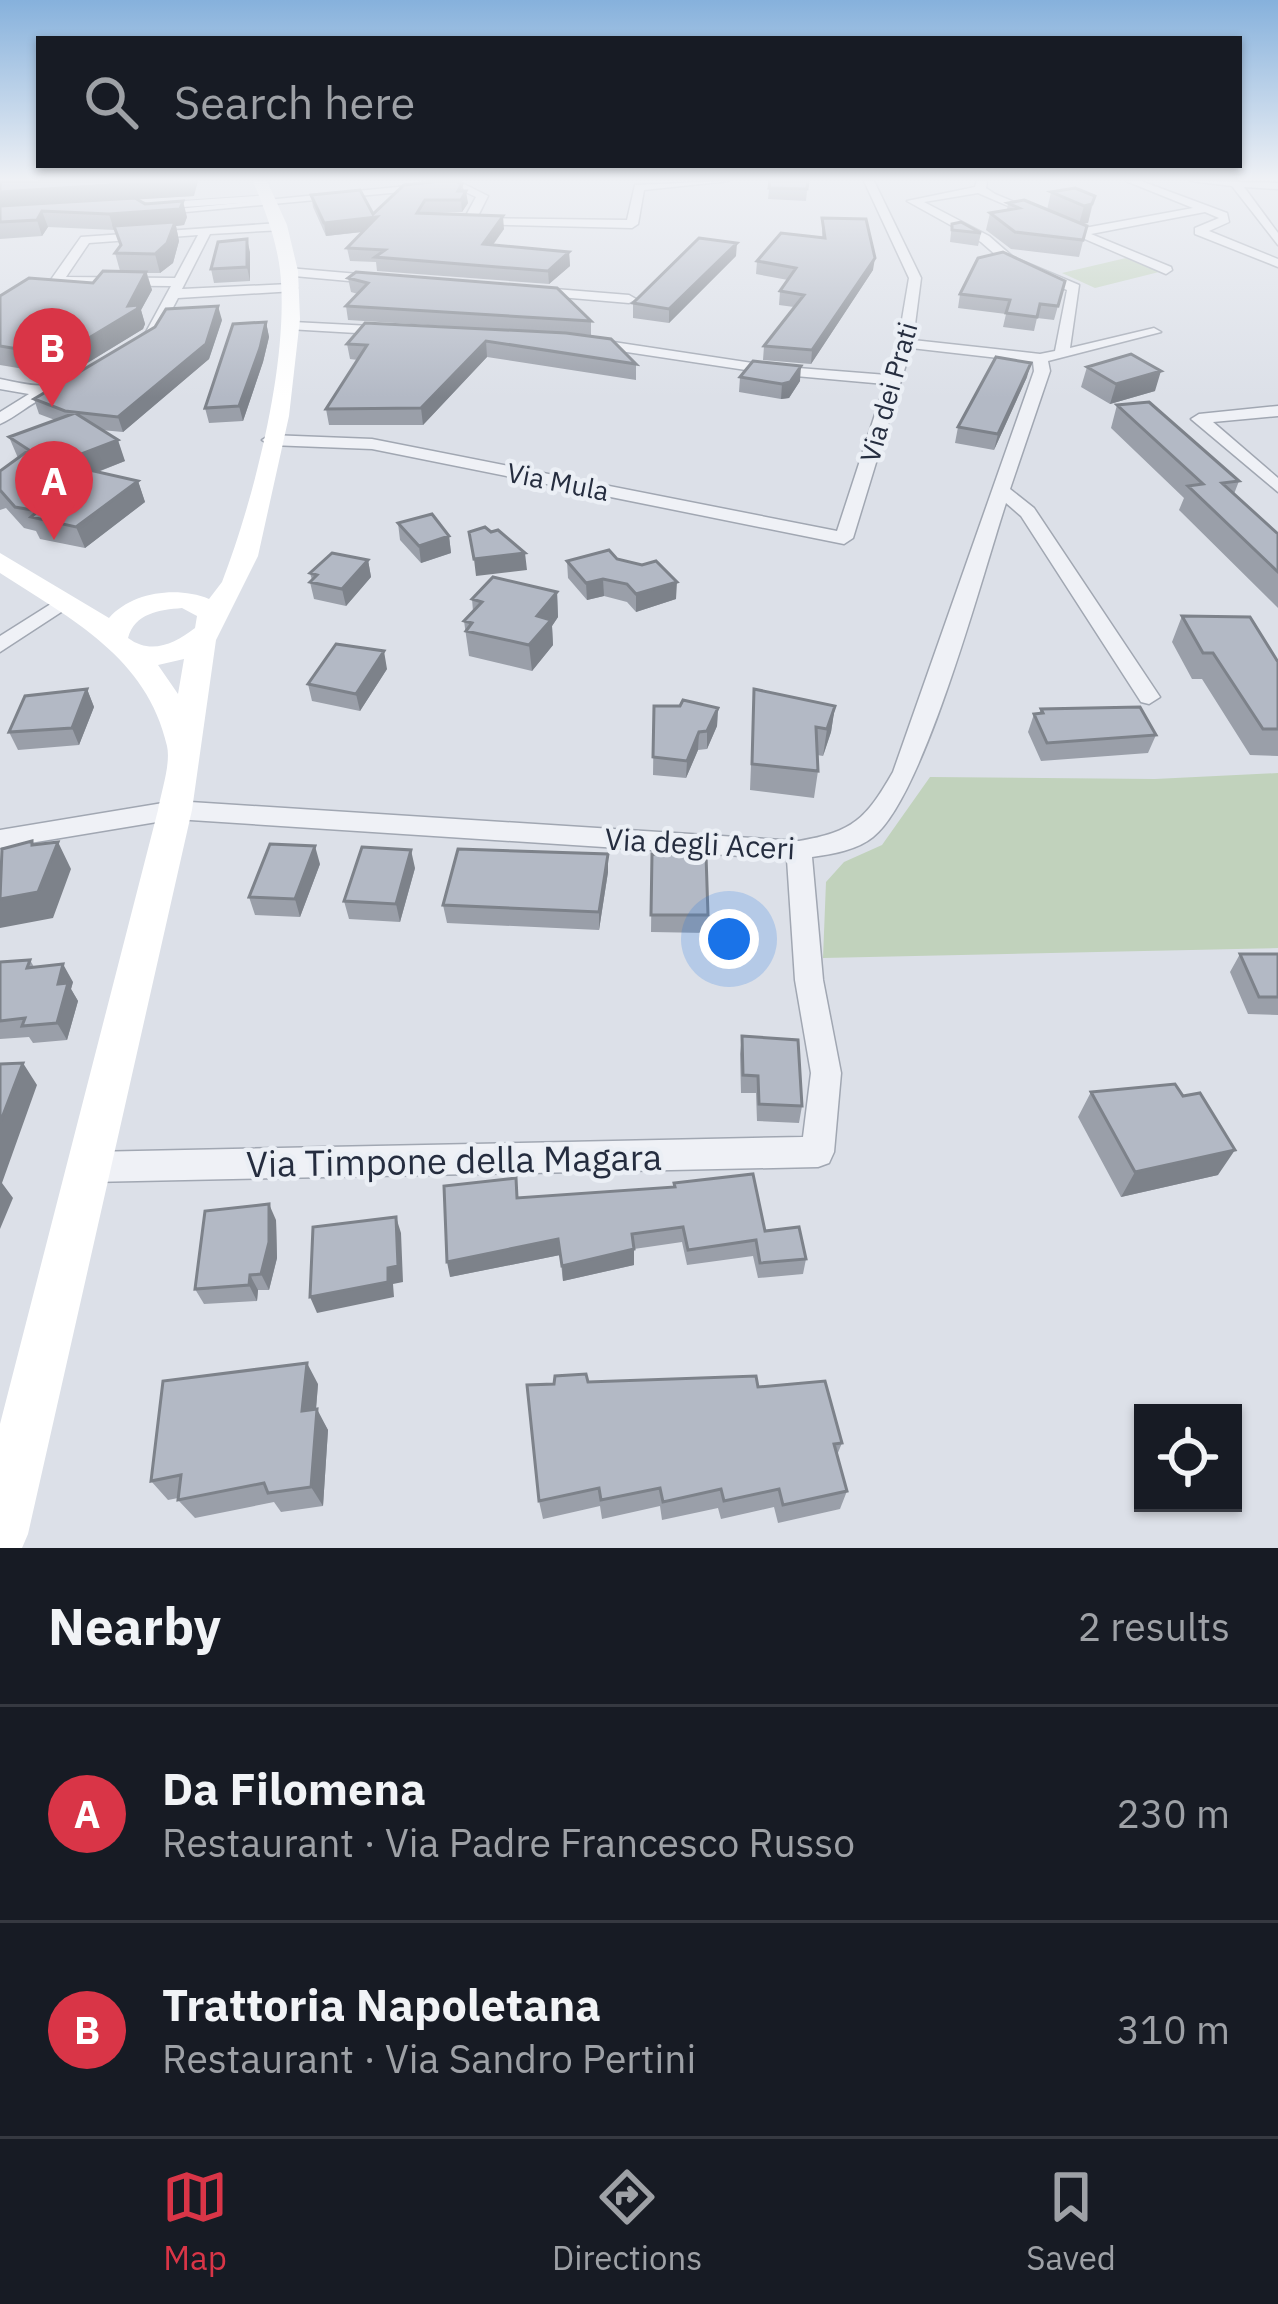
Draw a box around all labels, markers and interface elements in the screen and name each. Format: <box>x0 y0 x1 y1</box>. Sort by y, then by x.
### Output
search box <box>36 36 1242 168</box>
icon: search <box>78 69 144 135</box>
text: Search here <box>174 73 415 131</box>
pin: B <box>13 308 91 407</box>
street label: Via dei Prati <box>851 318 925 466</box>
pin: A <box>15 441 93 540</box>
street label: Via Mula <box>504 454 612 508</box>
street label: Via degli Aceri <box>604 819 796 867</box>
your location <box>699 909 759 969</box>
street label: Via Timpone della Magara <box>246 1133 662 1187</box>
map controls <box>1134 1404 1242 1512</box>
button: locate <box>1134 1404 1242 1512</box>
text: Nearby <box>48 1593 221 1659</box>
text: 2 results <box>1078 1601 1230 1652</box>
text: Da Filomena <box>162 1759 426 1817</box>
text: A <box>74 1788 100 1839</box>
text: 230 m <box>1117 1788 1230 1839</box>
text: Restaurant · Via Padre Francesco Russo <box>162 1817 855 1868</box>
text: Trattoria Napoletana <box>162 1975 601 2033</box>
text: B <box>74 2004 100 2055</box>
text: 310 m <box>1117 2004 1230 2055</box>
text: Restaurant · Via Sandro Pertini <box>162 2033 696 2084</box>
tab: Map <box>162 2164 228 2279</box>
tab: Directions <box>552 2164 702 2279</box>
tab: Saved <box>1026 2164 1116 2279</box>

